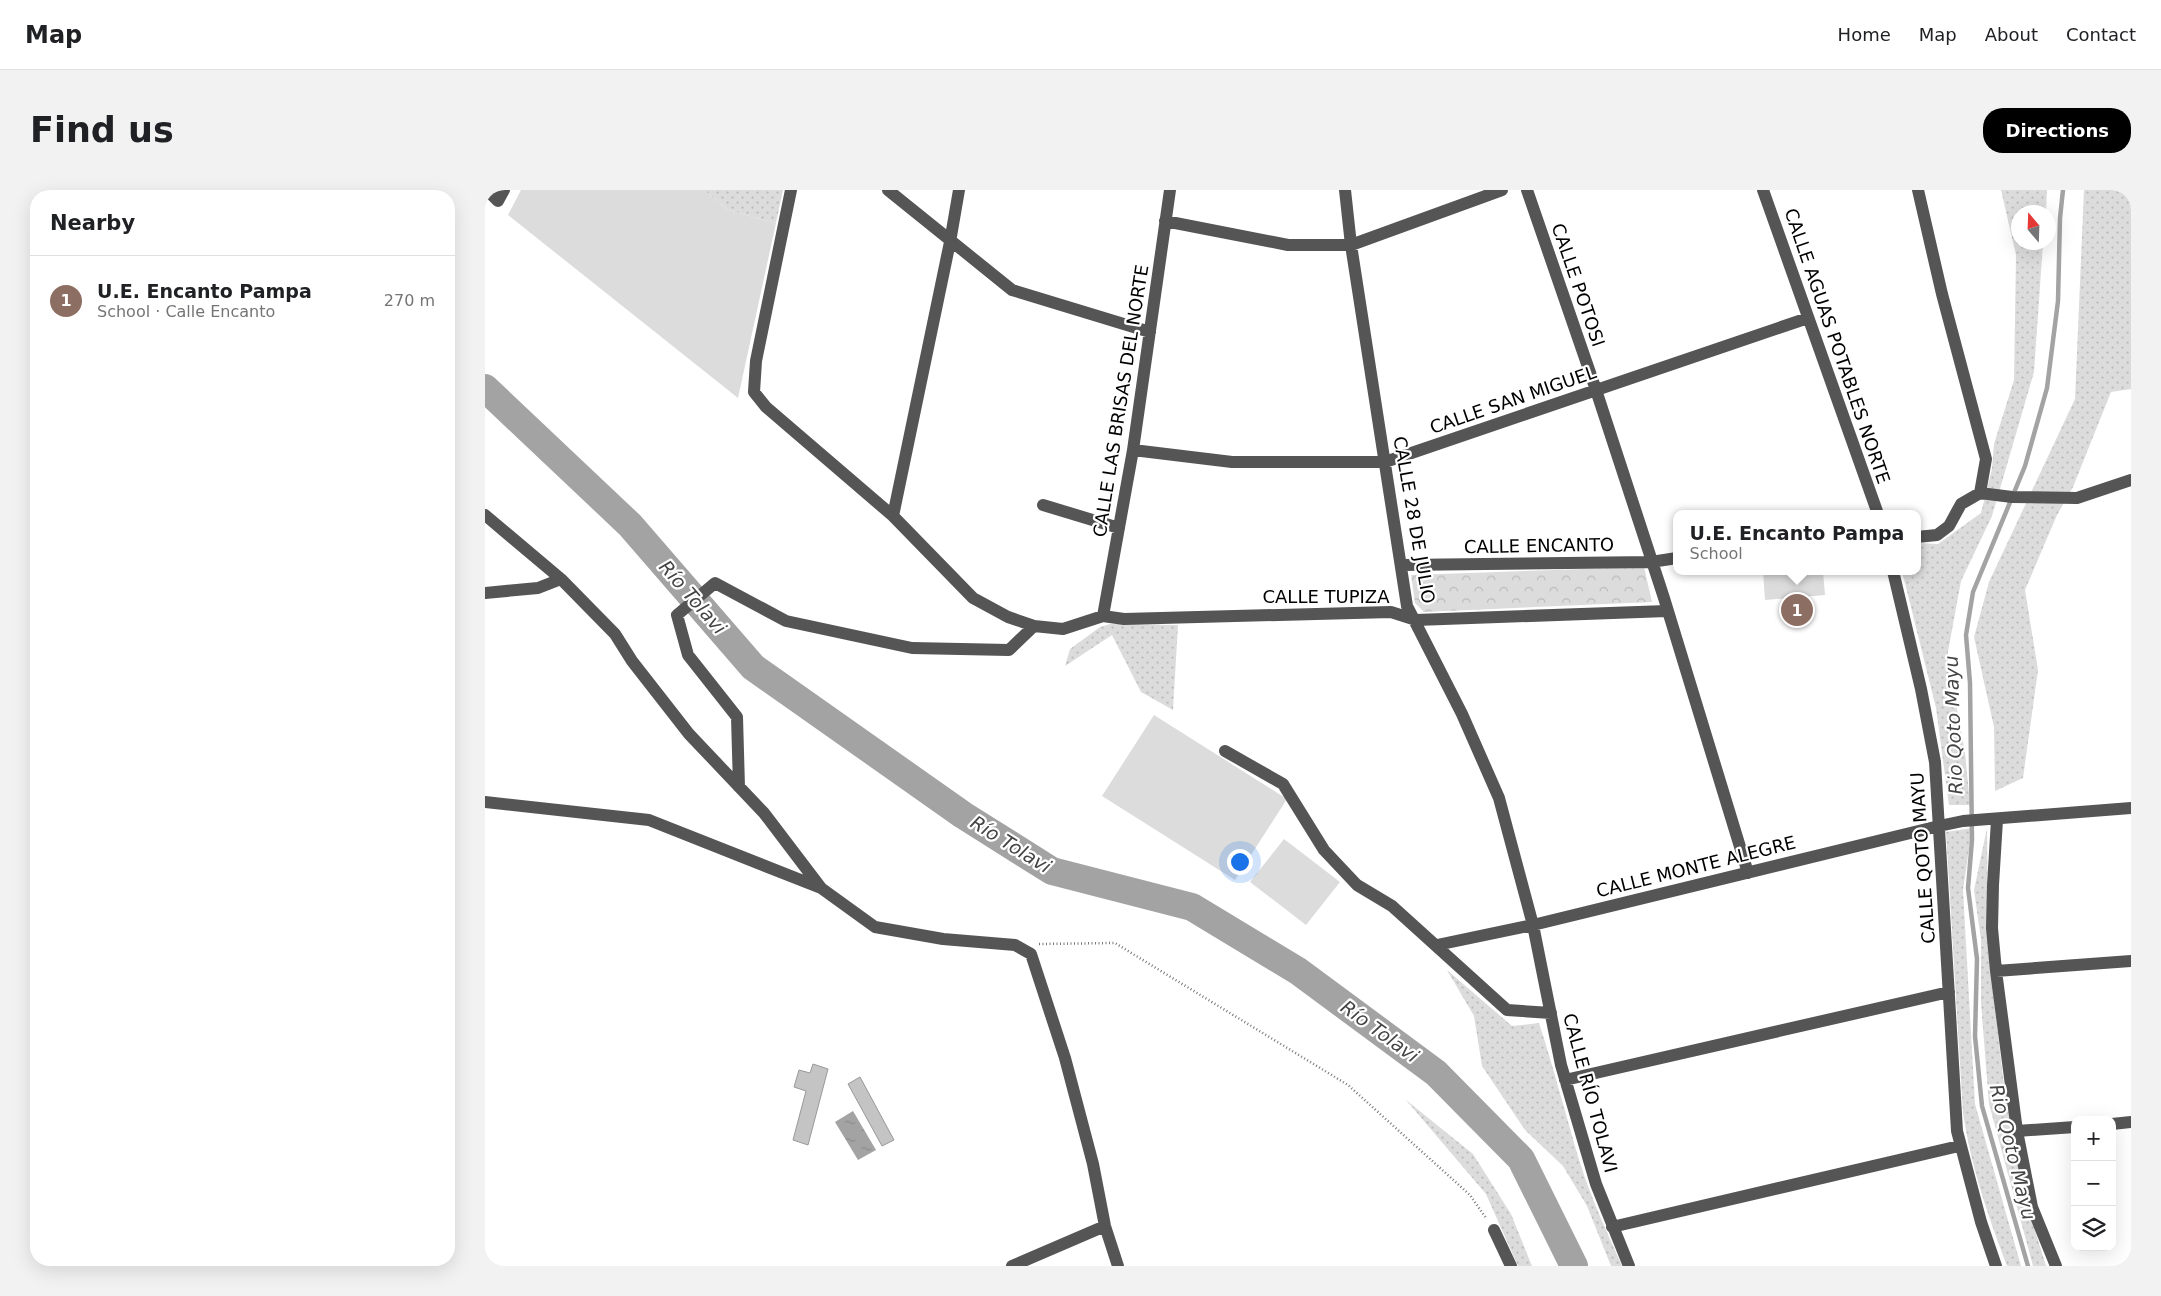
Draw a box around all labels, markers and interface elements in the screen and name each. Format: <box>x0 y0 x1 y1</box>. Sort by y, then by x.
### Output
text: Map <box>25 21 82 49</box>
text: Home <box>1838 24 1891 45</box>
text: Map <box>1919 24 1957 45</box>
text: About <box>1985 24 2038 45</box>
text: Contact <box>2066 24 2136 45</box>
button: Directions <box>1983 108 2131 153</box>
text: Find us <box>30 110 174 150</box>
street label: CALLE AGUAS POTABLES NORTE <box>1780 205 1895 486</box>
north arrow <box>2011 205 2056 250</box>
text: Nearby <box>50 211 135 235</box>
street label: CALLE POTOSI <box>1548 220 1609 349</box>
street label: CALLE LAS BRISAS DEL NORTE <box>1089 263 1152 539</box>
text: U.E. Encanto Pampa <box>97 280 312 302</box>
text: 1 <box>60 291 72 310</box>
text: 270 m <box>384 291 435 310</box>
text: School · Calle Encanto <box>97 302 275 321</box>
street label: CALLE SAN MIGUEL <box>1427 361 1599 438</box>
street label: CALLE 28 DE JULIO <box>1389 435 1440 605</box>
popup <box>1673 510 1921 575</box>
text: U.E. Encanto Pampa <box>1690 522 1904 544</box>
street label: CALLE ENCANTO <box>1464 534 1614 557</box>
text: School <box>1690 544 1743 563</box>
water label: Río Tolavi <box>655 556 731 639</box>
street label: CALLE TUPIZA <box>1262 586 1390 607</box>
pin: 1 <box>1781 591 1813 629</box>
water label: Rio Qoto Mayu <box>1940 655 1966 795</box>
street label: CALLE QOTO MAYU <box>1906 772 1939 944</box>
water label: Río Tolavi <box>967 811 1056 878</box>
street label: CALLE MONTE ALEGRE <box>1594 832 1798 901</box>
your location <box>1227 849 1253 875</box>
water label: Río Tolavi <box>1337 996 1424 1067</box>
street label: CALLE RÍO TOLAVI <box>1559 1011 1622 1175</box>
water label: Rio Qoto Mayu <box>1985 1082 2041 1222</box>
map controls <box>2071 1116 2116 1251</box>
button: + <box>2071 1116 2116 1161</box>
button: − <box>2071 1161 2116 1206</box>
button: layers <box>2071 1206 2116 1251</box>

